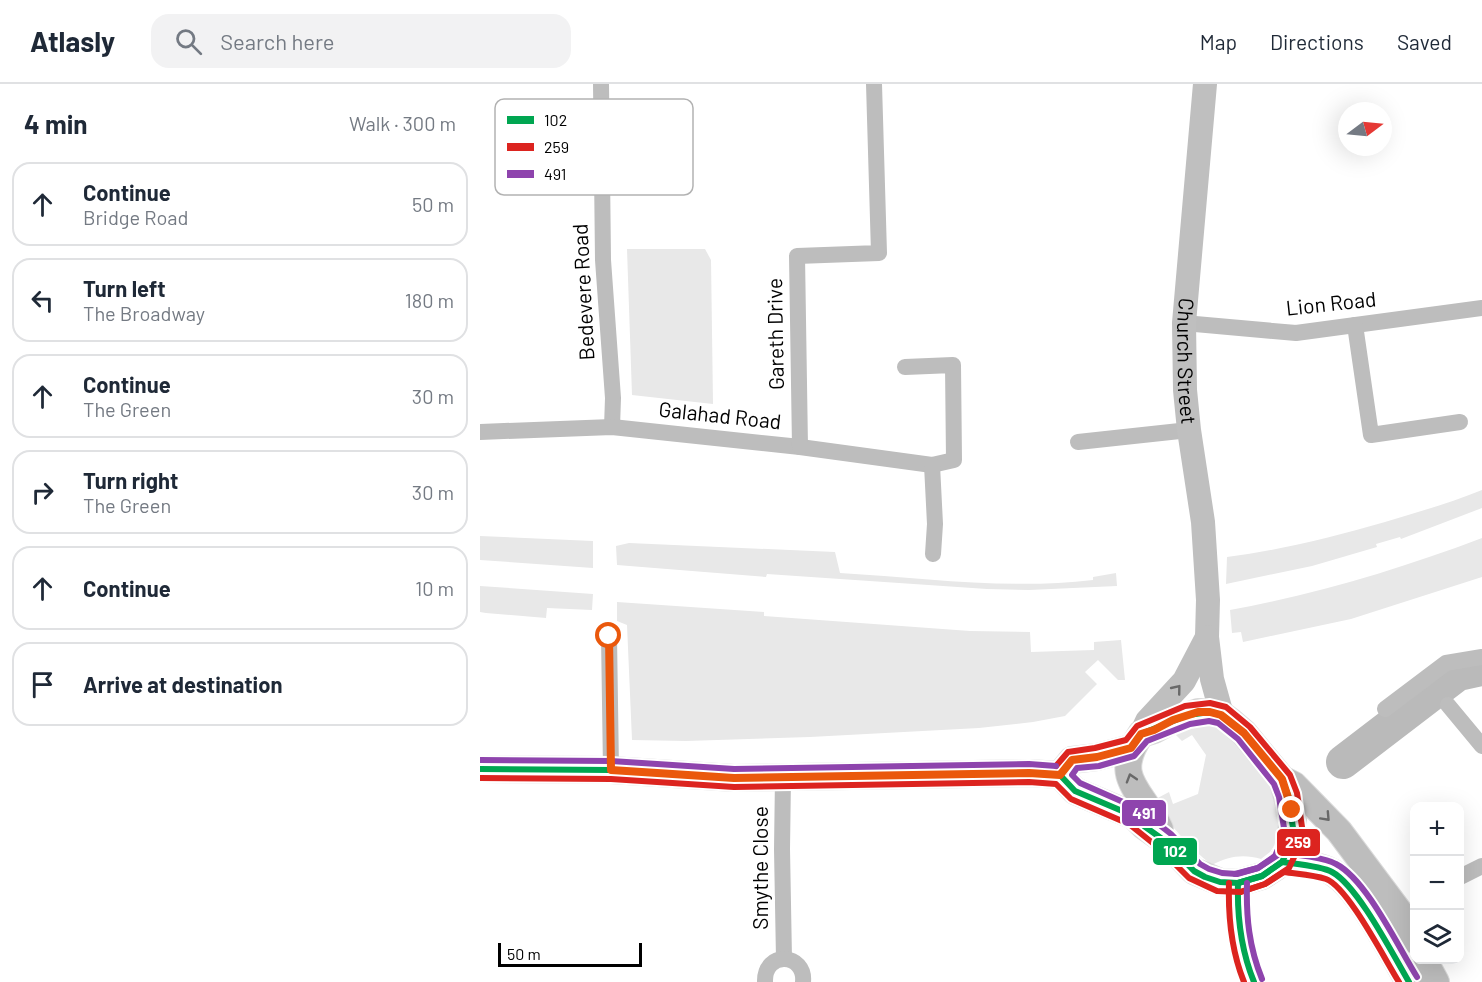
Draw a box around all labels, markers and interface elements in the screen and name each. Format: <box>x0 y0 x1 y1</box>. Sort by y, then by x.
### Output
search box <box>151 14 571 68</box>
text: Atlasly <box>30 24 115 58</box>
icon: search <box>172 25 205 58</box>
text: Search here <box>220 28 335 54</box>
text: Map <box>1200 29 1237 54</box>
text: Directions <box>1270 29 1364 54</box>
text: Saved <box>1397 29 1452 54</box>
legend <box>495 99 693 195</box>
north arrow <box>1338 102 1392 156</box>
text: 4 min <box>24 108 88 139</box>
text: 102 <box>544 110 567 129</box>
text: Walk · 300 m <box>349 111 456 135</box>
text: 259 <box>544 137 569 156</box>
text: 491 <box>544 164 566 183</box>
text: Continue <box>83 179 171 205</box>
icon: ahead <box>26 188 59 221</box>
text: 50 m <box>412 192 454 216</box>
text: Bridge Road <box>83 205 188 229</box>
street label: Bedevere Road <box>566 223 599 361</box>
text: Turn left <box>83 275 166 301</box>
street label: Gareth Drive <box>761 278 788 390</box>
icon: left <box>26 284 59 317</box>
street label: Lion Road <box>1284 285 1377 320</box>
text: 180 m <box>405 288 454 312</box>
street label: Church Street <box>1173 297 1202 425</box>
text: The Broadway <box>83 301 205 325</box>
text: Continue <box>83 371 171 397</box>
icon: ahead <box>26 380 59 413</box>
text: 30 m <box>412 384 454 408</box>
street label: Galahad Road <box>658 396 783 433</box>
text: The Green <box>83 397 171 421</box>
text: Turn right <box>83 467 178 493</box>
icon: right <box>26 476 59 509</box>
text: 30 m <box>412 480 454 504</box>
text: The Green <box>83 493 171 517</box>
icon: ahead <box>26 572 59 605</box>
text: Continue <box>83 575 171 601</box>
text: 10 m <box>415 576 454 600</box>
route start <box>595 622 621 648</box>
icon: arrive <box>26 668 59 701</box>
text: Arrive at destination <box>83 671 282 697</box>
one-way arrow <box>1170 685 1181 696</box>
one-way arrow <box>1126 773 1138 784</box>
route end <box>1278 796 1304 822</box>
line badge: 491 <box>1121 799 1167 827</box>
map controls <box>1410 802 1464 964</box>
button: + <box>1410 802 1464 856</box>
text: 491 <box>1132 803 1156 822</box>
street label: Smythe Close <box>747 806 772 930</box>
one-way arrow <box>1318 810 1329 821</box>
line badge: 259 <box>1276 828 1321 857</box>
text: 259 <box>1285 832 1311 851</box>
line badge: 102 <box>1152 837 1198 866</box>
text: 102 <box>1163 841 1187 860</box>
button: − <box>1410 856 1464 910</box>
button: layers <box>1410 910 1464 964</box>
scale bar <box>498 940 642 968</box>
text: 50 m <box>507 944 541 963</box>

